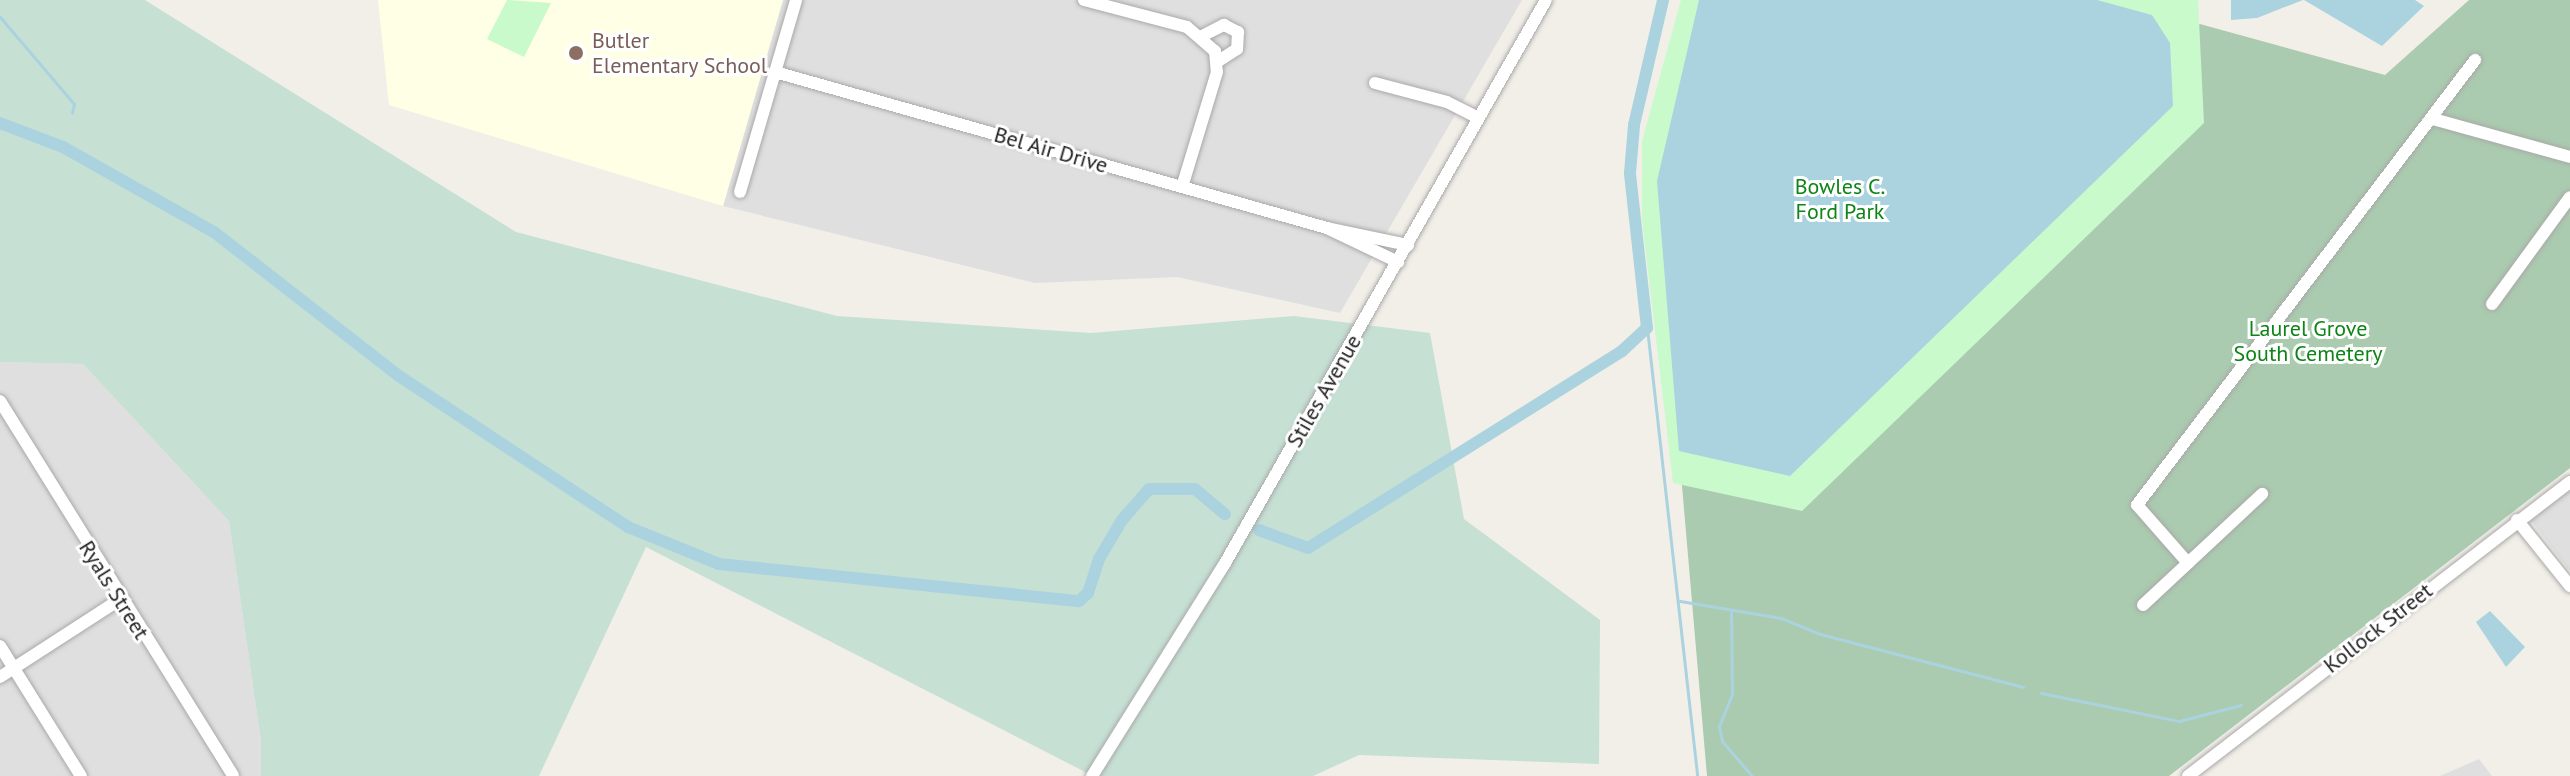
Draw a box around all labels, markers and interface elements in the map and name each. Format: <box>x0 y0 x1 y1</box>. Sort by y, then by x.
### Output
place label: Butler Elementary School <box>592 27 768 78</box>
marker: Butler Elementary School <box>567 44 585 62</box>
street label: Bel Air Drive <box>991 121 1111 179</box>
park label: Bowles C. Ford Park <box>1795 173 1885 224</box>
park label: Laurel Grove South Cemetery <box>2234 315 2382 366</box>
street label: Stiles Avenue <box>1281 330 1367 452</box>
street label: Ryals Street <box>73 536 155 644</box>
street label: Kollock Street <box>2318 577 2438 679</box>

